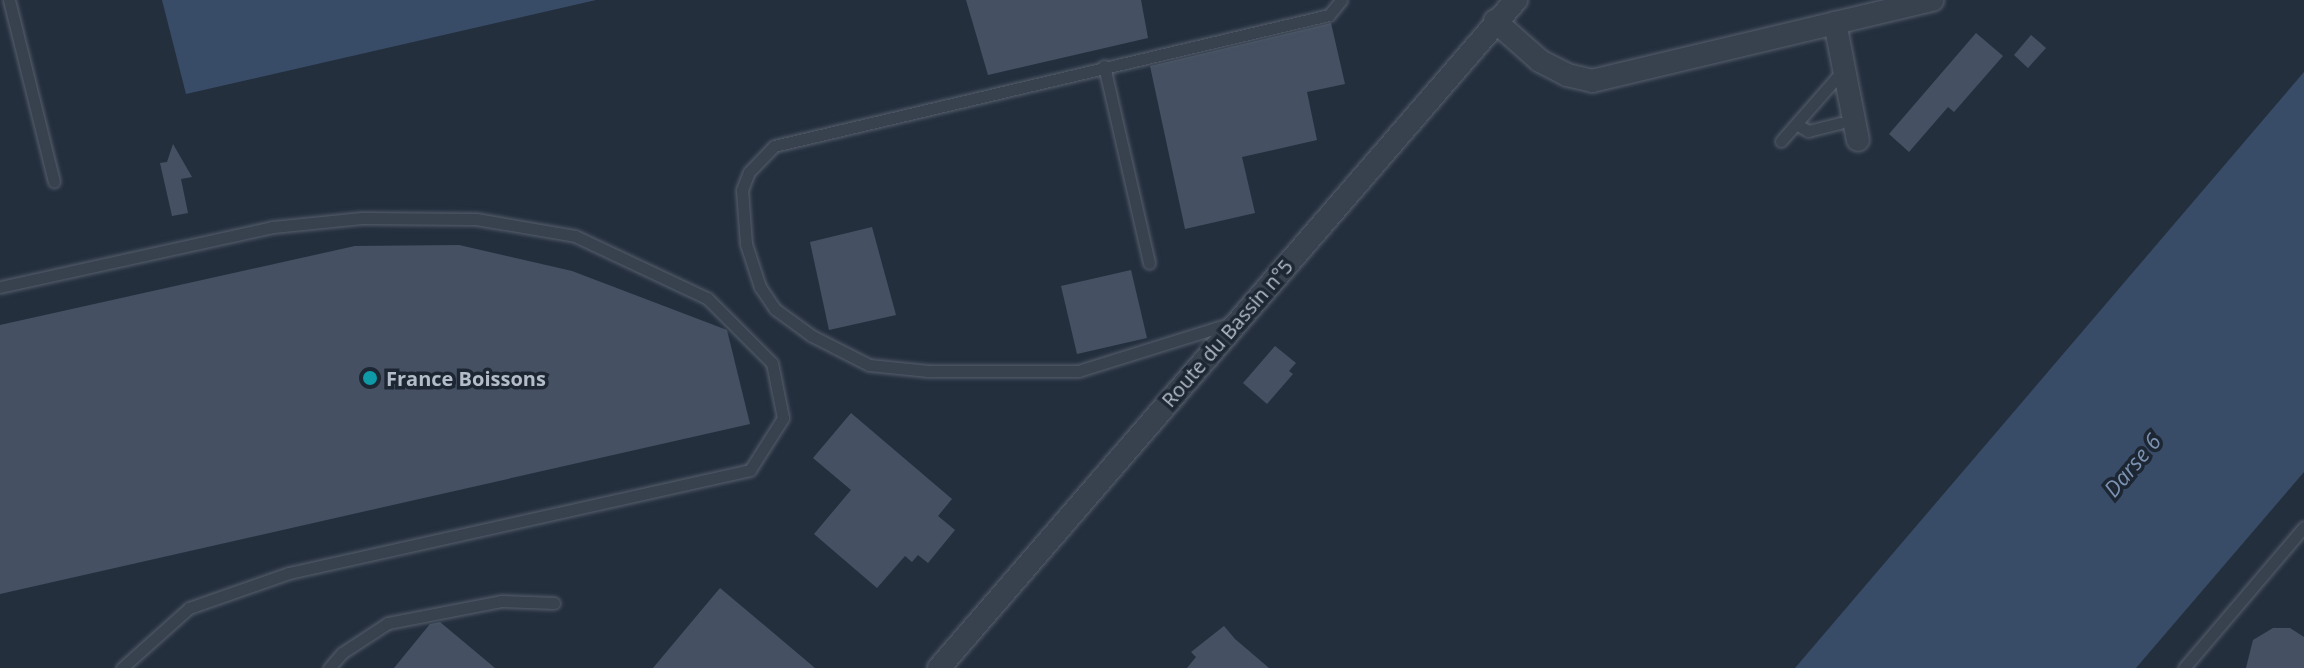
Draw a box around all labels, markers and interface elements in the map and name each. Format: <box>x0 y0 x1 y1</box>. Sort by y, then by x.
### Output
street label: Route du Bassin n°5 <box>1156 254 1298 412</box>
place label: France Boissons <box>386 366 546 390</box>
marker: France Boissons <box>361 369 379 387</box>
water label: Darse 6 <box>2098 428 2166 502</box>

